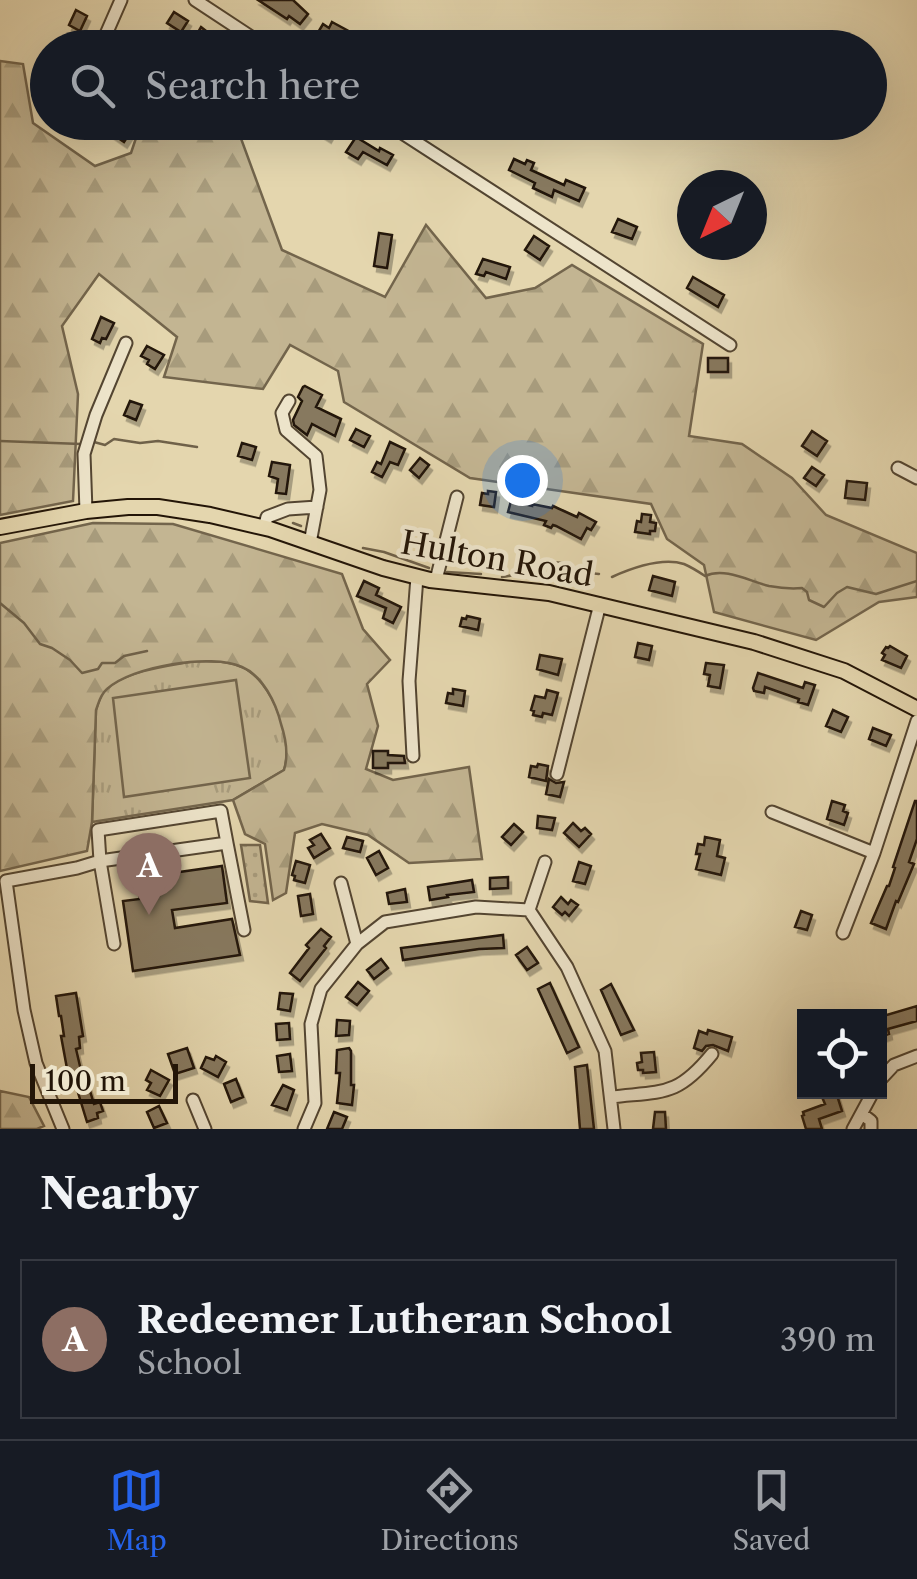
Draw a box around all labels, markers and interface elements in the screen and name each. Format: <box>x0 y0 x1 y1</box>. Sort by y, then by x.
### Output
search box <box>30 30 887 140</box>
icon: search <box>65 58 120 113</box>
text: Search here <box>145 62 360 109</box>
north arrow <box>677 170 767 260</box>
your location <box>497 455 548 506</box>
street label: Hulton Road <box>398 522 596 595</box>
pin: A <box>116 832 182 915</box>
map controls <box>797 1009 887 1099</box>
button: locate <box>797 1009 887 1099</box>
scale bar <box>30 1059 178 1104</box>
text: 100 m <box>45 1064 126 1098</box>
text: Nearby <box>40 1168 198 1220</box>
text: Redeemer Lutheran School <box>137 1296 672 1343</box>
text: A <box>62 1320 87 1359</box>
text: 390 m <box>780 1320 875 1359</box>
text: School <box>137 1343 242 1382</box>
tab: Map <box>107 1463 167 1557</box>
tab: Directions <box>380 1463 519 1557</box>
tab: Saved <box>732 1463 810 1557</box>

